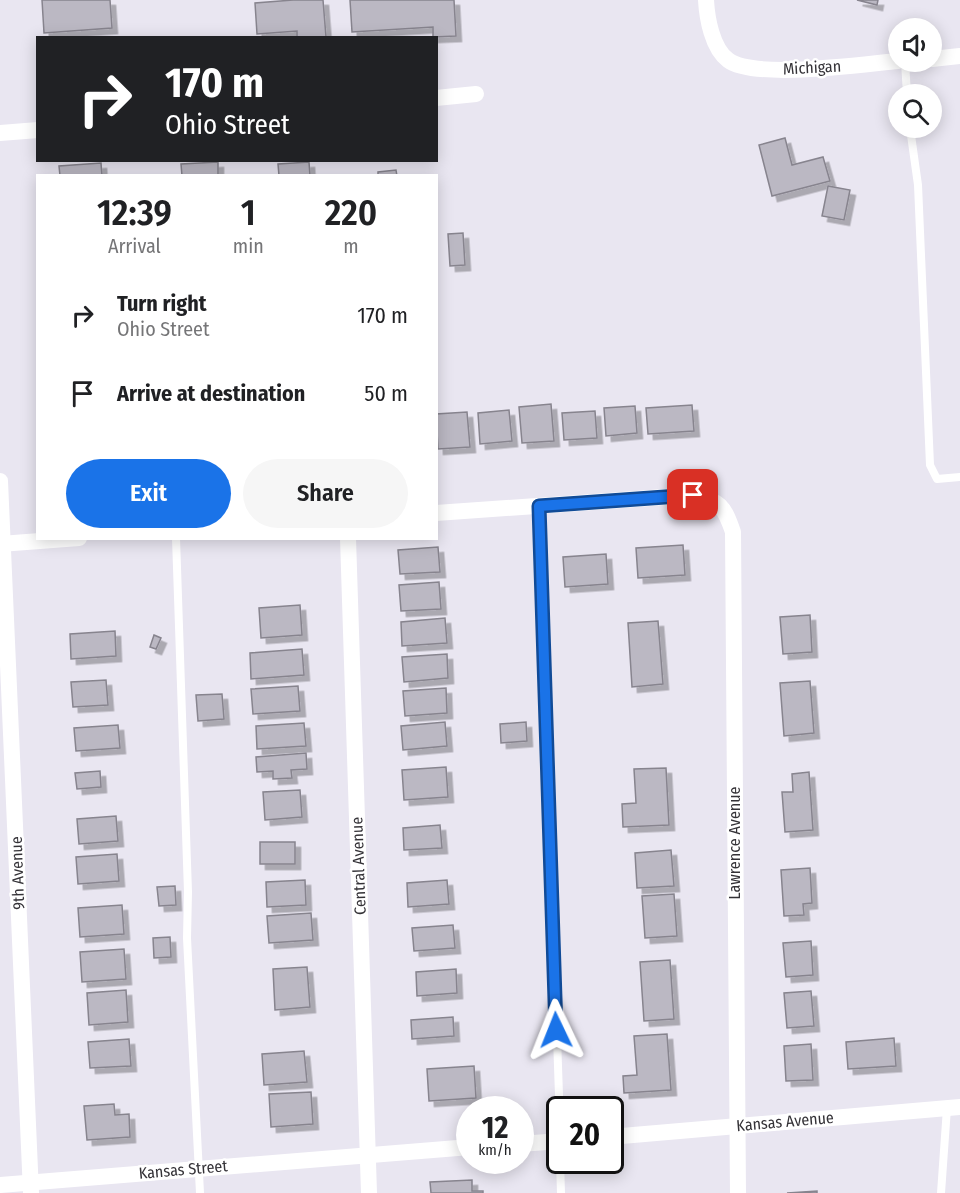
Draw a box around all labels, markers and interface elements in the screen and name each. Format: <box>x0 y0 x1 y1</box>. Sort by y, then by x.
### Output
map controls <box>888 18 942 138</box>
button: sound <box>888 18 942 72</box>
street label: Michigan <box>782 56 842 79</box>
text: 170 m <box>165 58 264 108</box>
icon: right <box>66 60 144 138</box>
button: search <box>888 84 942 138</box>
text: Ohio Street <box>165 109 290 141</box>
text: 12:39 <box>97 191 172 235</box>
text: 1 <box>241 191 256 235</box>
text: 220 <box>325 191 377 235</box>
text: Arrival <box>108 234 161 258</box>
text: min <box>233 234 264 258</box>
text: m <box>343 234 359 258</box>
text: Turn right <box>117 290 206 317</box>
icon: right <box>66 299 99 332</box>
text: 170 m <box>357 302 408 329</box>
text: Ohio Street <box>117 317 210 341</box>
icon: arrive <box>66 377 99 410</box>
text: Arrive at destination <box>117 380 305 407</box>
text: 50 m <box>364 380 408 407</box>
button: Exit <box>66 459 231 528</box>
button: Share <box>243 459 408 528</box>
pin <box>667 469 718 520</box>
icon: arrive <box>676 478 709 511</box>
street label: Lawrence Avenue <box>725 786 744 899</box>
street label: Central Avenue <box>347 816 370 915</box>
street label: 9th Avenue <box>7 836 28 910</box>
position arrow <box>524 998 588 1062</box>
speed limit sign: 20 <box>546 1096 624 1174</box>
street label: Kansas Avenue <box>736 1108 835 1135</box>
text: 12 <box>482 1110 508 1146</box>
text: km/h <box>478 1141 512 1159</box>
street label: Kansas Street <box>138 1156 229 1183</box>

